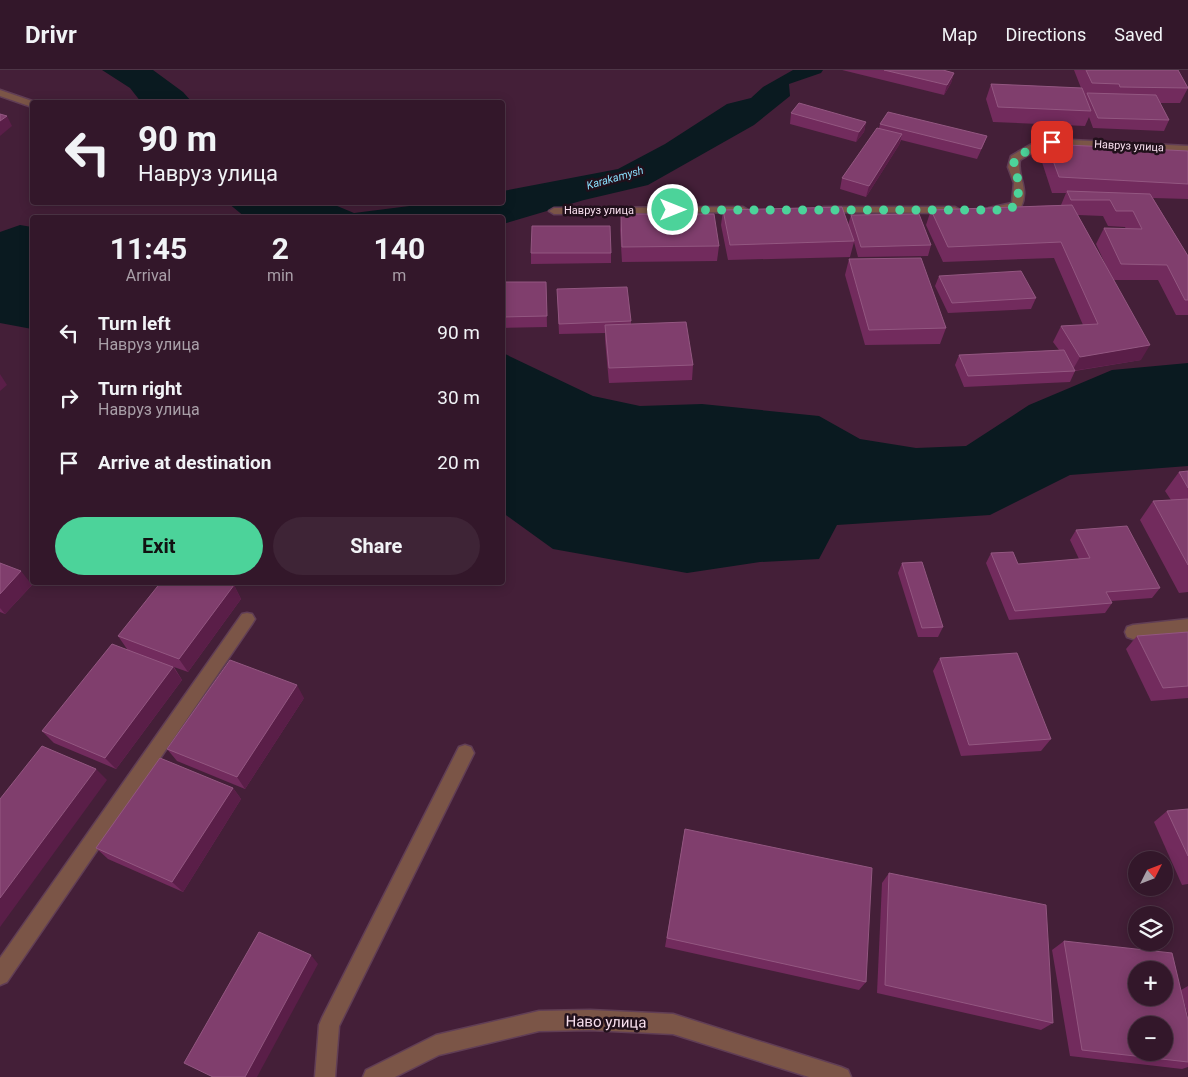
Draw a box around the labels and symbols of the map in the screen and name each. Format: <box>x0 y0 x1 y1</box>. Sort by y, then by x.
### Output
pin <box>1031 121 1073 163</box>
street label: Навруз улица <box>1094 138 1164 154</box>
water label: Karakamysh <box>585 164 645 192</box>
position arrow <box>646 183 698 235</box>
street label: Навруз улица <box>564 204 634 217</box>
north arrow <box>1128 851 1172 896</box>
street label: Наво улица <box>565 1012 647 1032</box>

